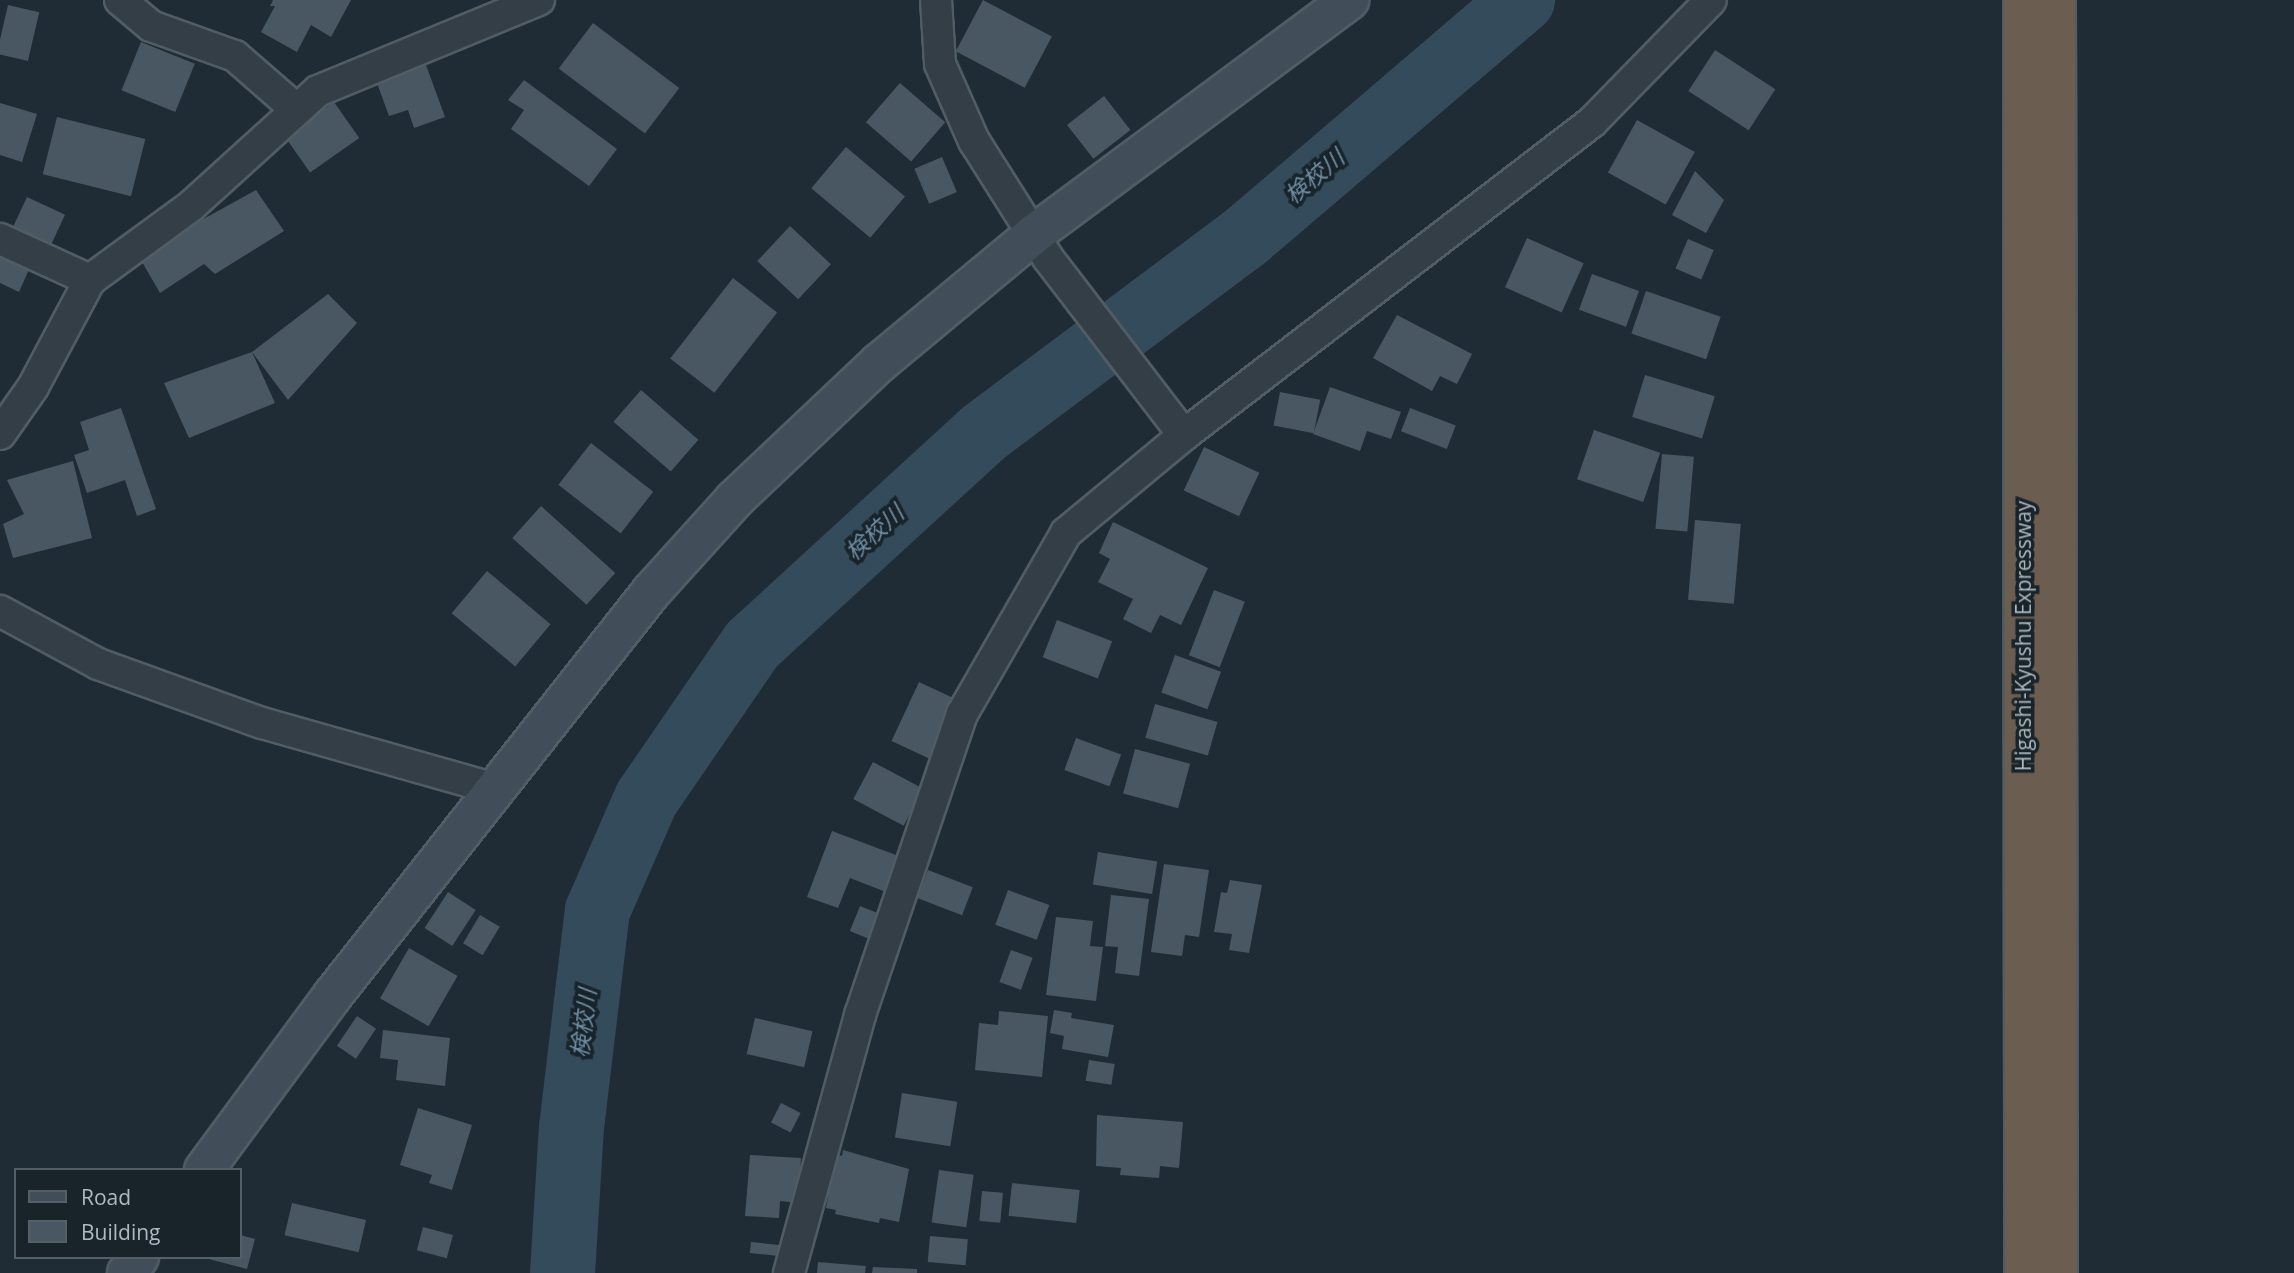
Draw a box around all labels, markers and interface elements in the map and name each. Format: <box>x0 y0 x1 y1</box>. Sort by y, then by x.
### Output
water label: 検校川 <box>1279 143 1349 209</box>
water label: 検校川 <box>839 499 909 565</box>
street label: Higashi-Kyushu Expressway <box>2010 501 2036 771</box>
water label: 検校川 <box>565 987 601 1059</box>
legend <box>14 1168 242 1259</box>
text: Road <box>81 1183 131 1211</box>
text: Building <box>81 1218 160 1246</box>

